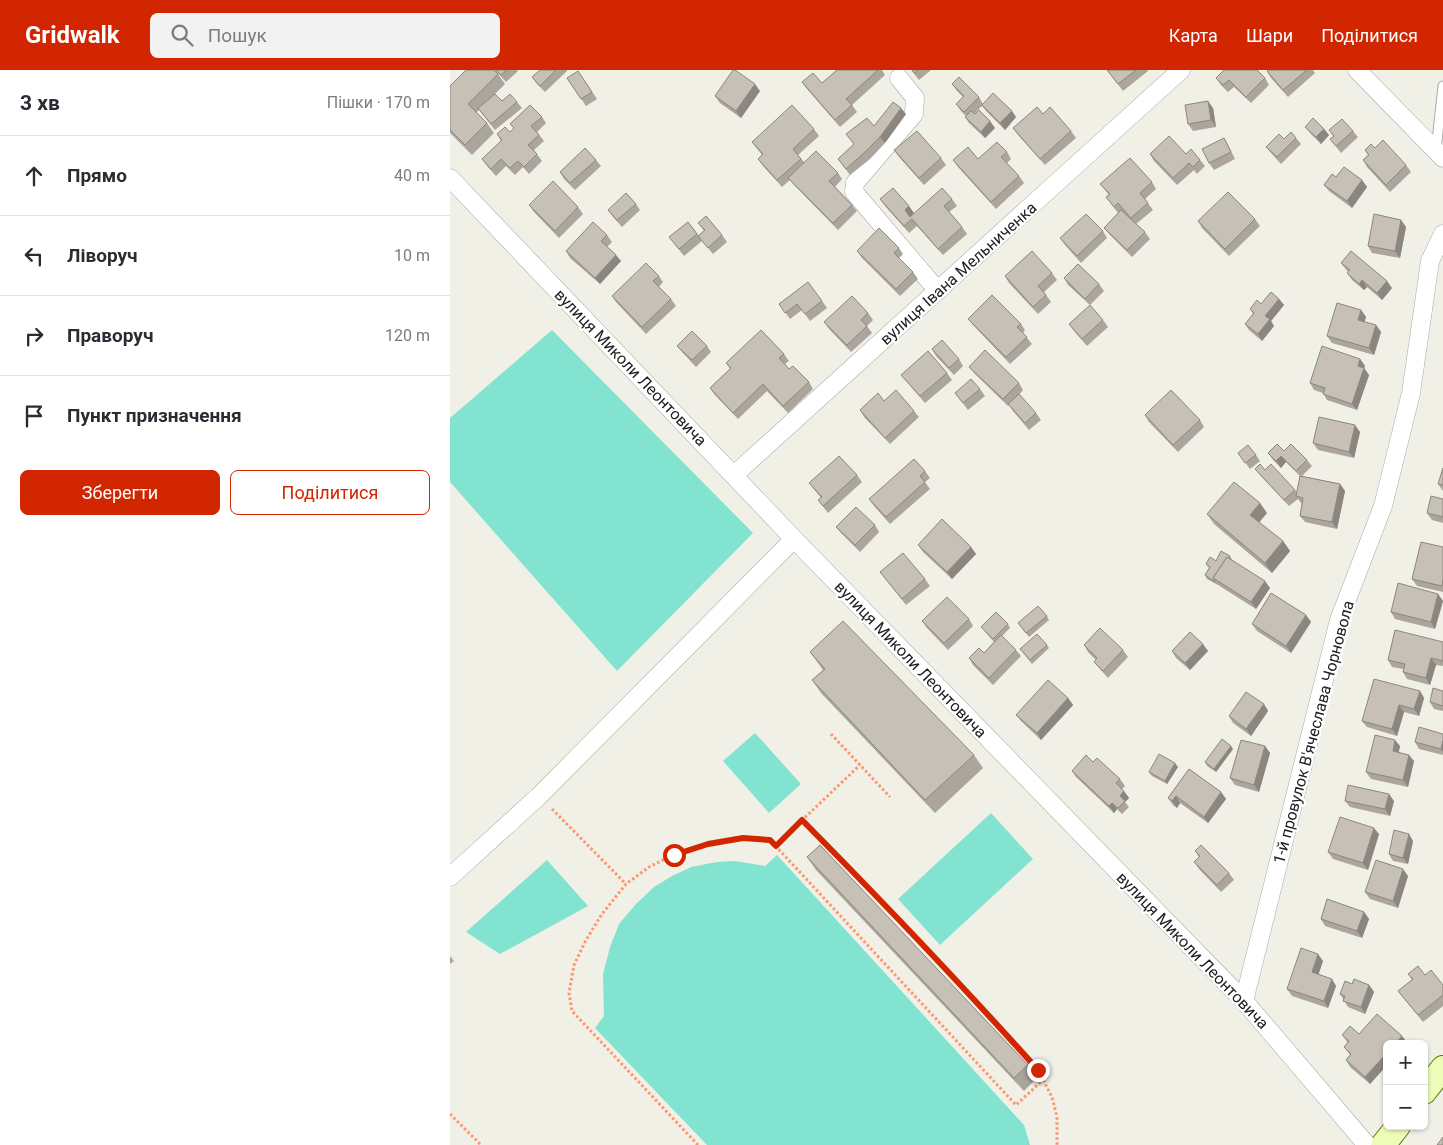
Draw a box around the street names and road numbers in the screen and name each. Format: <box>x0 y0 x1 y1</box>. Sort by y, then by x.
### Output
street label: вулиця Івана Мельниченка <box>876 198 1040 349</box>
street label: вулиця Миколи Леонтовича <box>551 285 711 450</box>
street label: вулиця Миколи Леонтовича <box>831 577 991 742</box>
street label: 1-й провулок В'ячеслава Чорновола <box>1269 598 1358 866</box>
street label: вулиця Миколи Леонтовича <box>1113 868 1273 1033</box>

